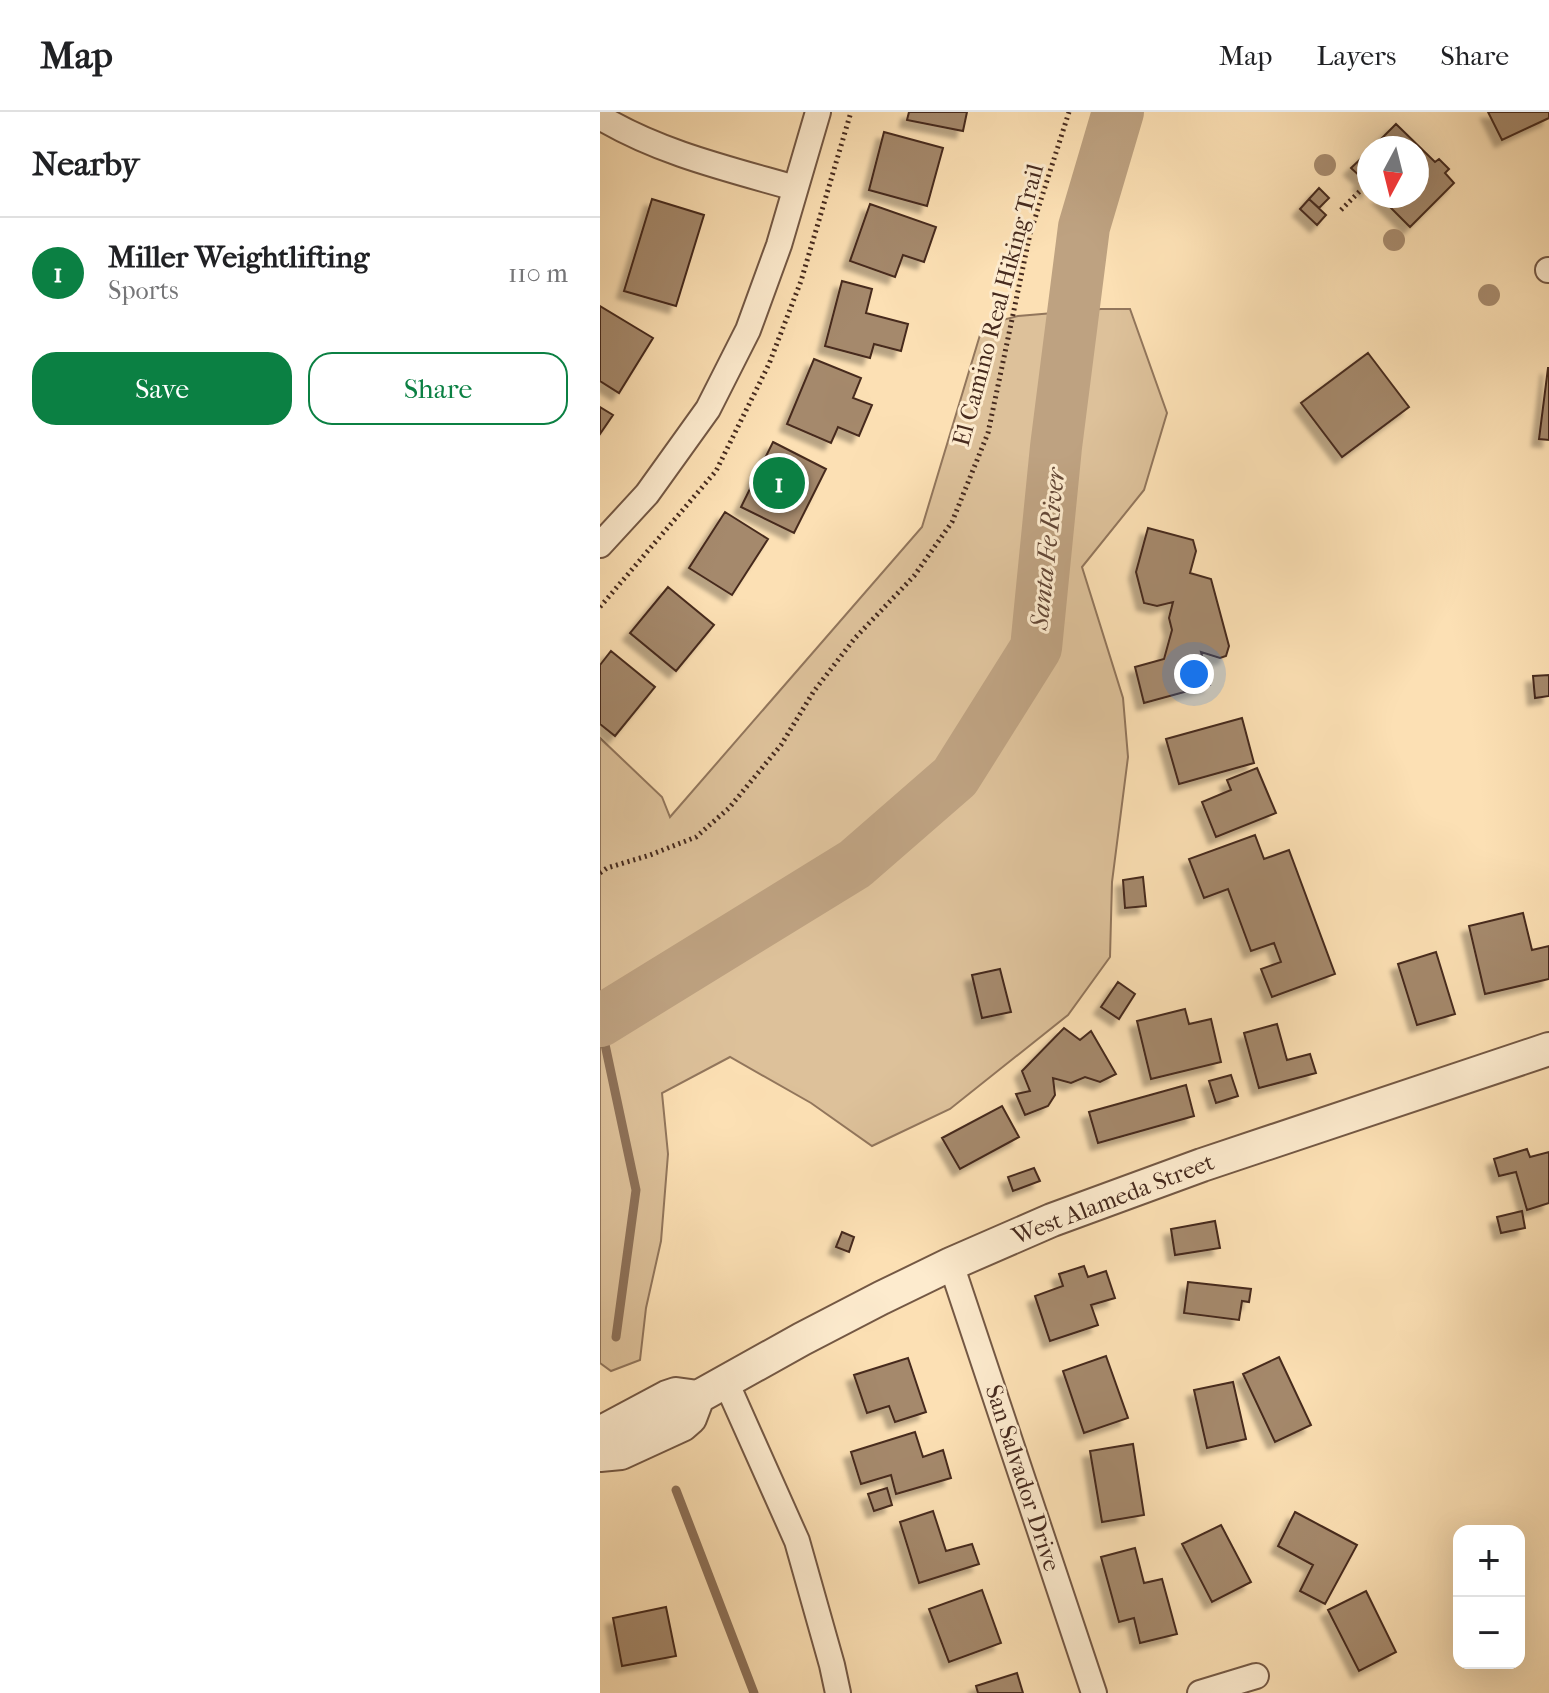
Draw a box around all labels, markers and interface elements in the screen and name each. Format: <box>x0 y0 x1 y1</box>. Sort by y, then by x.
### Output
text: Map <box>40 33 113 78</box>
text: Map <box>1219 39 1272 72</box>
text: Layers <box>1316 39 1396 72</box>
text: Share <box>1440 39 1509 72</box>
north arrow <box>1357 136 1429 208</box>
text: Nearby <box>32 144 139 184</box>
street label: El Camino Real Hiking Trail <box>947 161 1049 449</box>
text: Miller Weightlifting <box>108 240 369 275</box>
text: 1 <box>53 258 63 289</box>
text: 110 m <box>508 258 568 289</box>
text: Sports <box>108 275 179 306</box>
button: Save <box>32 352 292 425</box>
button: Share <box>308 352 568 425</box>
pin: 1 <box>753 453 805 513</box>
water label: Santa Fe River <box>1023 464 1072 632</box>
your location <box>1174 654 1214 694</box>
street label: West Alameda Street <box>1007 1147 1218 1251</box>
street label: San Salvador Drive <box>980 1381 1066 1575</box>
map controls <box>1453 1525 1525 1669</box>
button: + <box>1453 1525 1525 1597</box>
button: − <box>1453 1597 1525 1669</box>

